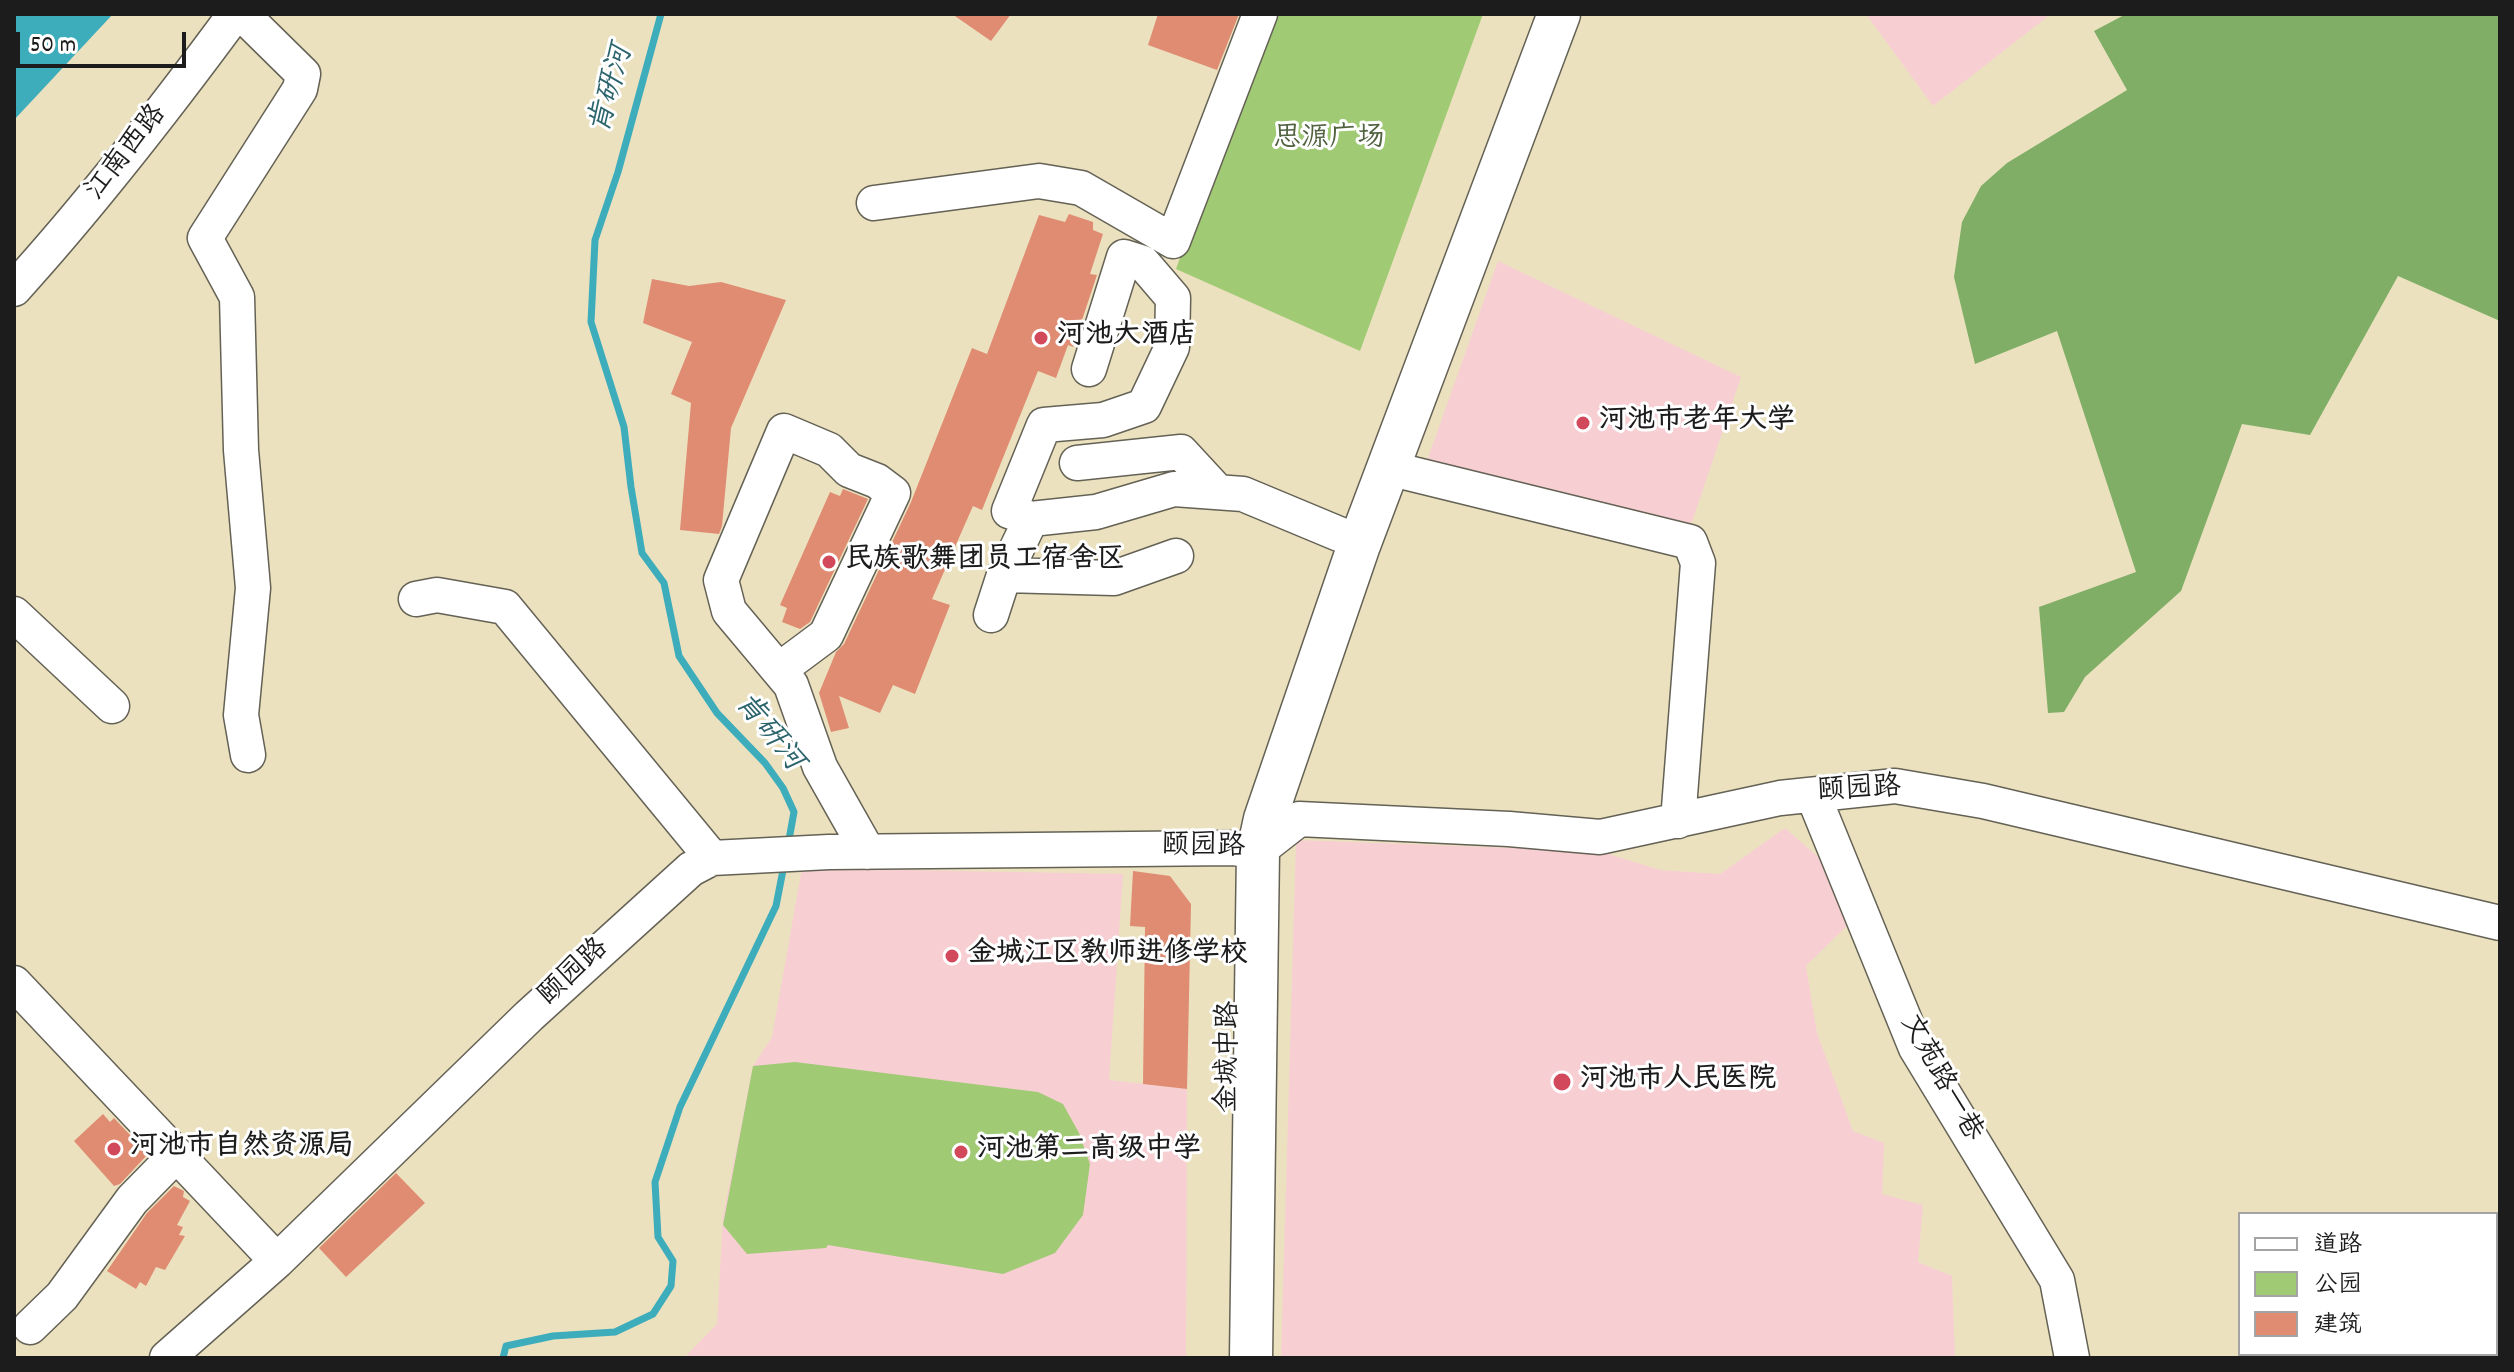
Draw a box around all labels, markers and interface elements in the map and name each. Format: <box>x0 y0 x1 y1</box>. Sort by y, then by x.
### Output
scale bar <box>20 16 190 66</box>
text: 50 m <box>30 29 76 63</box>
water label: 肯研河 <box>584 42 644 138</box>
street label: 江南西路 <box>80 100 176 208</box>
park label: 思源广场 <box>1273 124 1385 158</box>
place label: 河池大酒店 <box>1057 321 1197 355</box>
marker: 河池大酒店 <box>1032 329 1050 347</box>
place label: 河池市老年大学 <box>1599 406 1795 440</box>
marker: 河池市老年大学 <box>1574 414 1592 432</box>
place label: 民族歌舞团员工宿舍区 <box>845 545 1125 579</box>
marker: 民族歌舞团员工宿舍区 <box>820 553 838 571</box>
water label: 肯研河 <box>725 688 809 780</box>
street label: 颐园路 <box>1816 773 1902 811</box>
street label: 颐园路 <box>1161 831 1245 867</box>
street label: 颐园路 <box>533 933 617 1015</box>
place label: 金城江区教师进修学校 <box>968 939 1248 973</box>
marker: 金城江区教师进修学校 <box>943 947 961 965</box>
street label: 金城中路 <box>1213 1001 1249 1113</box>
street label: 文苑路一巷 <box>1890 1010 1988 1148</box>
place label: 河池市人民医院 <box>1580 1065 1776 1099</box>
marker: 河池市人民医院 <box>1551 1071 1573 1093</box>
place label: 河池市自然资源局 <box>130 1132 354 1166</box>
place label: 河池第二高级中学 <box>977 1135 1201 1169</box>
marker: 河池市自然资源局 <box>105 1140 123 1158</box>
marker: 河池第二高级中学 <box>952 1143 970 1161</box>
legend <box>2238 1212 2498 1356</box>
text: 道路 <box>2314 1229 2362 1263</box>
text: 公园 <box>2314 1269 2362 1303</box>
text: 建筑 <box>2314 1309 2362 1343</box>

